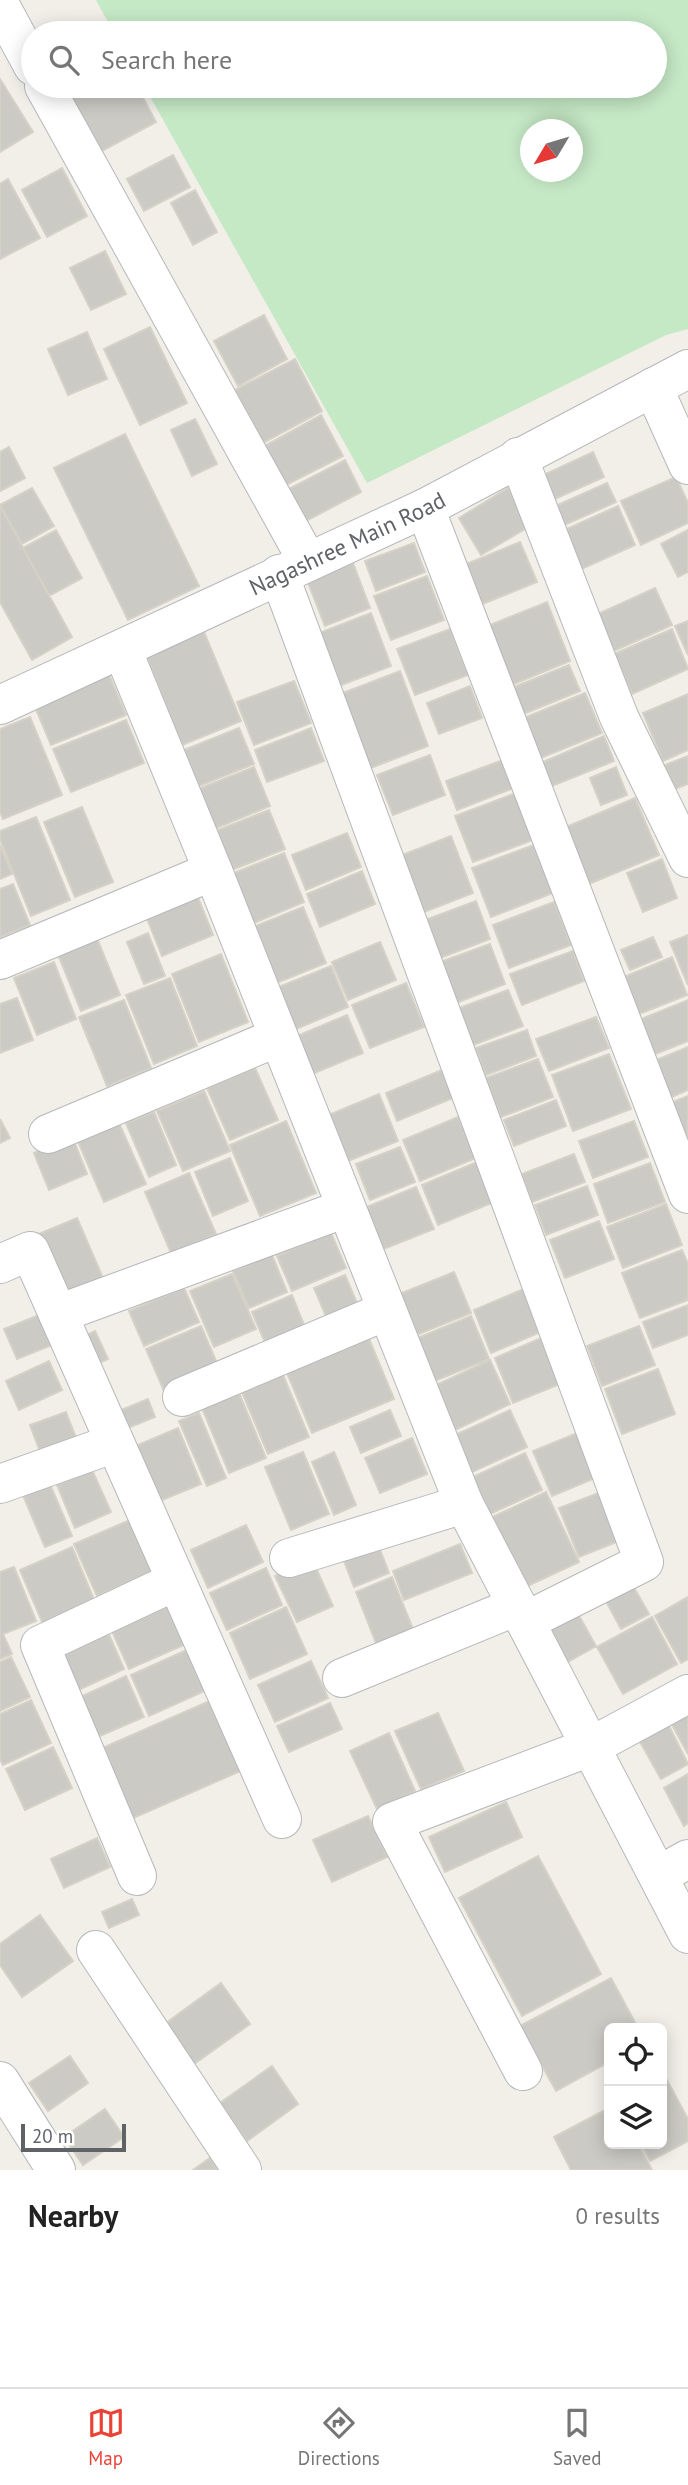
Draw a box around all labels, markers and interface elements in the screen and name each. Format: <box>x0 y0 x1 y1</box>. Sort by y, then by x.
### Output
search box <box>21 21 667 98</box>
icon: search <box>45 41 83 79</box>
text: Search here <box>101 43 232 76</box>
north arrow <box>520 119 583 182</box>
street label: Nagashree Main Road <box>244 485 450 601</box>
map controls <box>604 2023 667 2149</box>
button: locate <box>604 2023 667 2086</box>
button: layers <box>604 2086 667 2149</box>
scale bar <box>21 2121 126 2153</box>
text: 20 m <box>32 2124 73 2148</box>
text: Nearby <box>28 2196 118 2235</box>
text: 0 results <box>576 2201 660 2230</box>
tab: Map <box>87 2404 125 2470</box>
tab: Directions <box>298 2404 380 2470</box>
tab: Saved <box>553 2404 601 2470</box>

